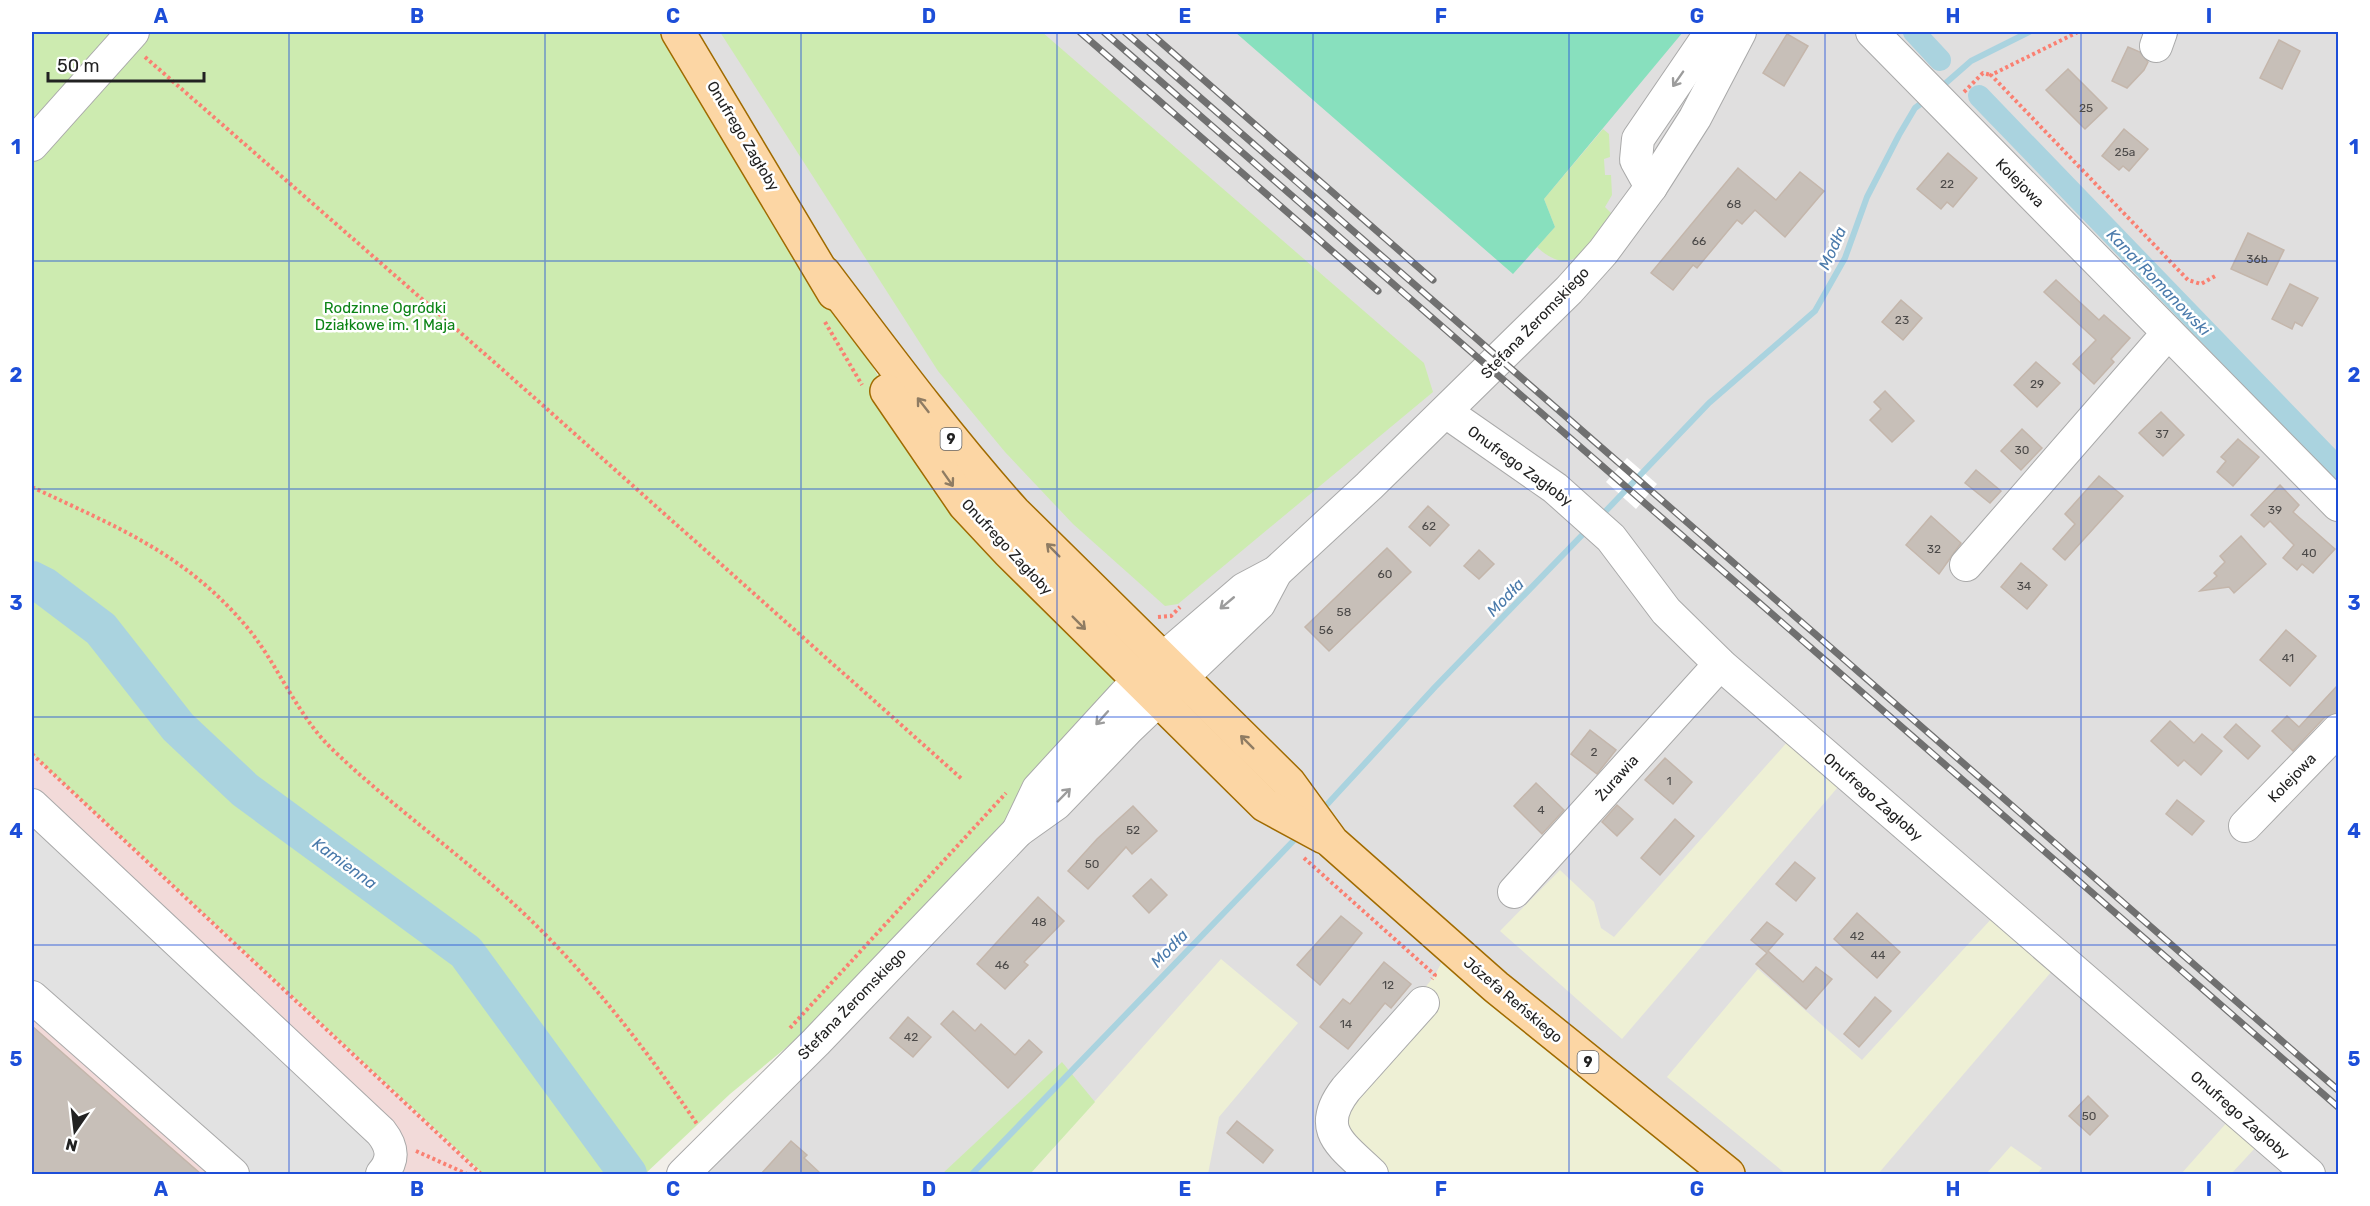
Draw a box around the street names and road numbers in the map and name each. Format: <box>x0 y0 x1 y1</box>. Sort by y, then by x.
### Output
street label: Onufrego Zagłoby <box>703 78 783 194</box>
street label: Kolejowa <box>1992 155 2048 211</box>
street label: Stefana Żeromskiego <box>1477 263 1593 383</box>
street label: Onufrego Zagłoby <box>1464 422 1576 510</box>
road number: 9 <box>940 428 962 450</box>
street label: Onufrego Zagłoby <box>958 495 1056 599</box>
street label: Onufrego Zagłoby <box>1820 749 1926 845</box>
street label: Kolejowa <box>2264 750 2320 806</box>
street label: Żurawia <box>1592 751 1642 805</box>
street label: Stefana Żeromskiego <box>794 944 910 1064</box>
street label: Józefa Reńskiego <box>1460 953 1566 1047</box>
road number: 9 <box>1578 1051 1598 1073</box>
street label: Onufrego Zagłoby <box>2187 1067 2293 1163</box>

